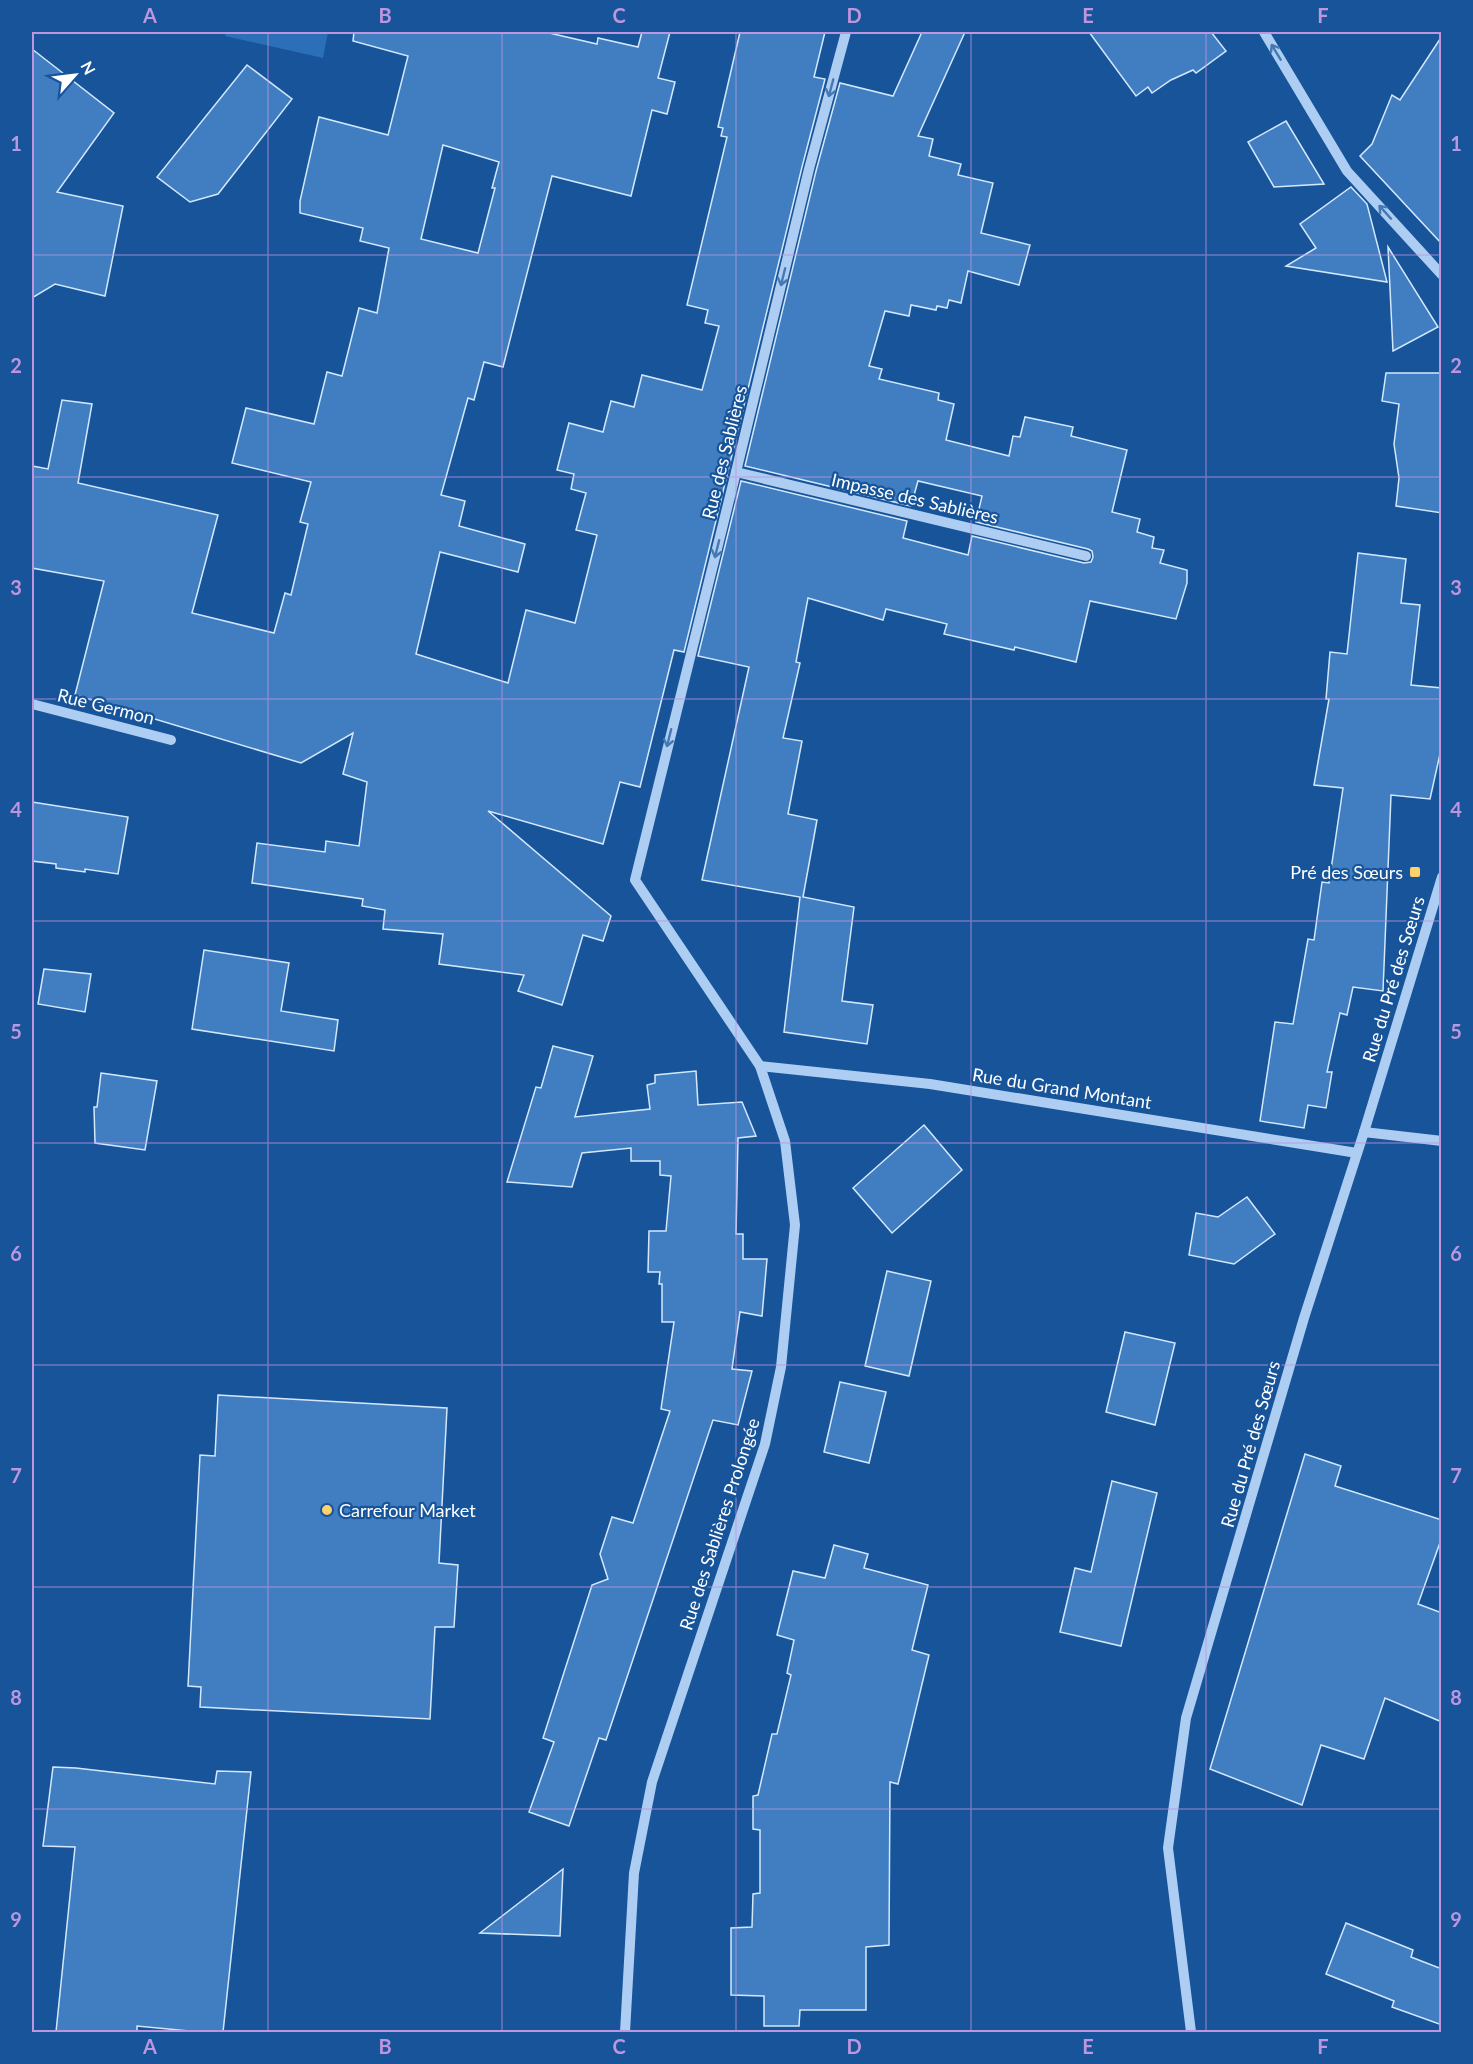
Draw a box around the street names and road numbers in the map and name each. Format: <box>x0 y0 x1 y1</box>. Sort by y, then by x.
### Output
street label: Rue des Sablières <box>697 383 751 521</box>
street label: Impasse des Sablières <box>829 468 1001 528</box>
street label: Rue Germon <box>55 683 157 729</box>
street label: Rue du Pré des Sœurs <box>1357 893 1429 1065</box>
street label: Rue du Grand Montant <box>971 1063 1154 1113</box>
street label: Rue du Pré des Sœurs <box>1216 1358 1284 1530</box>
street label: Rue des Sablières Prolongée <box>674 1415 764 1633</box>

